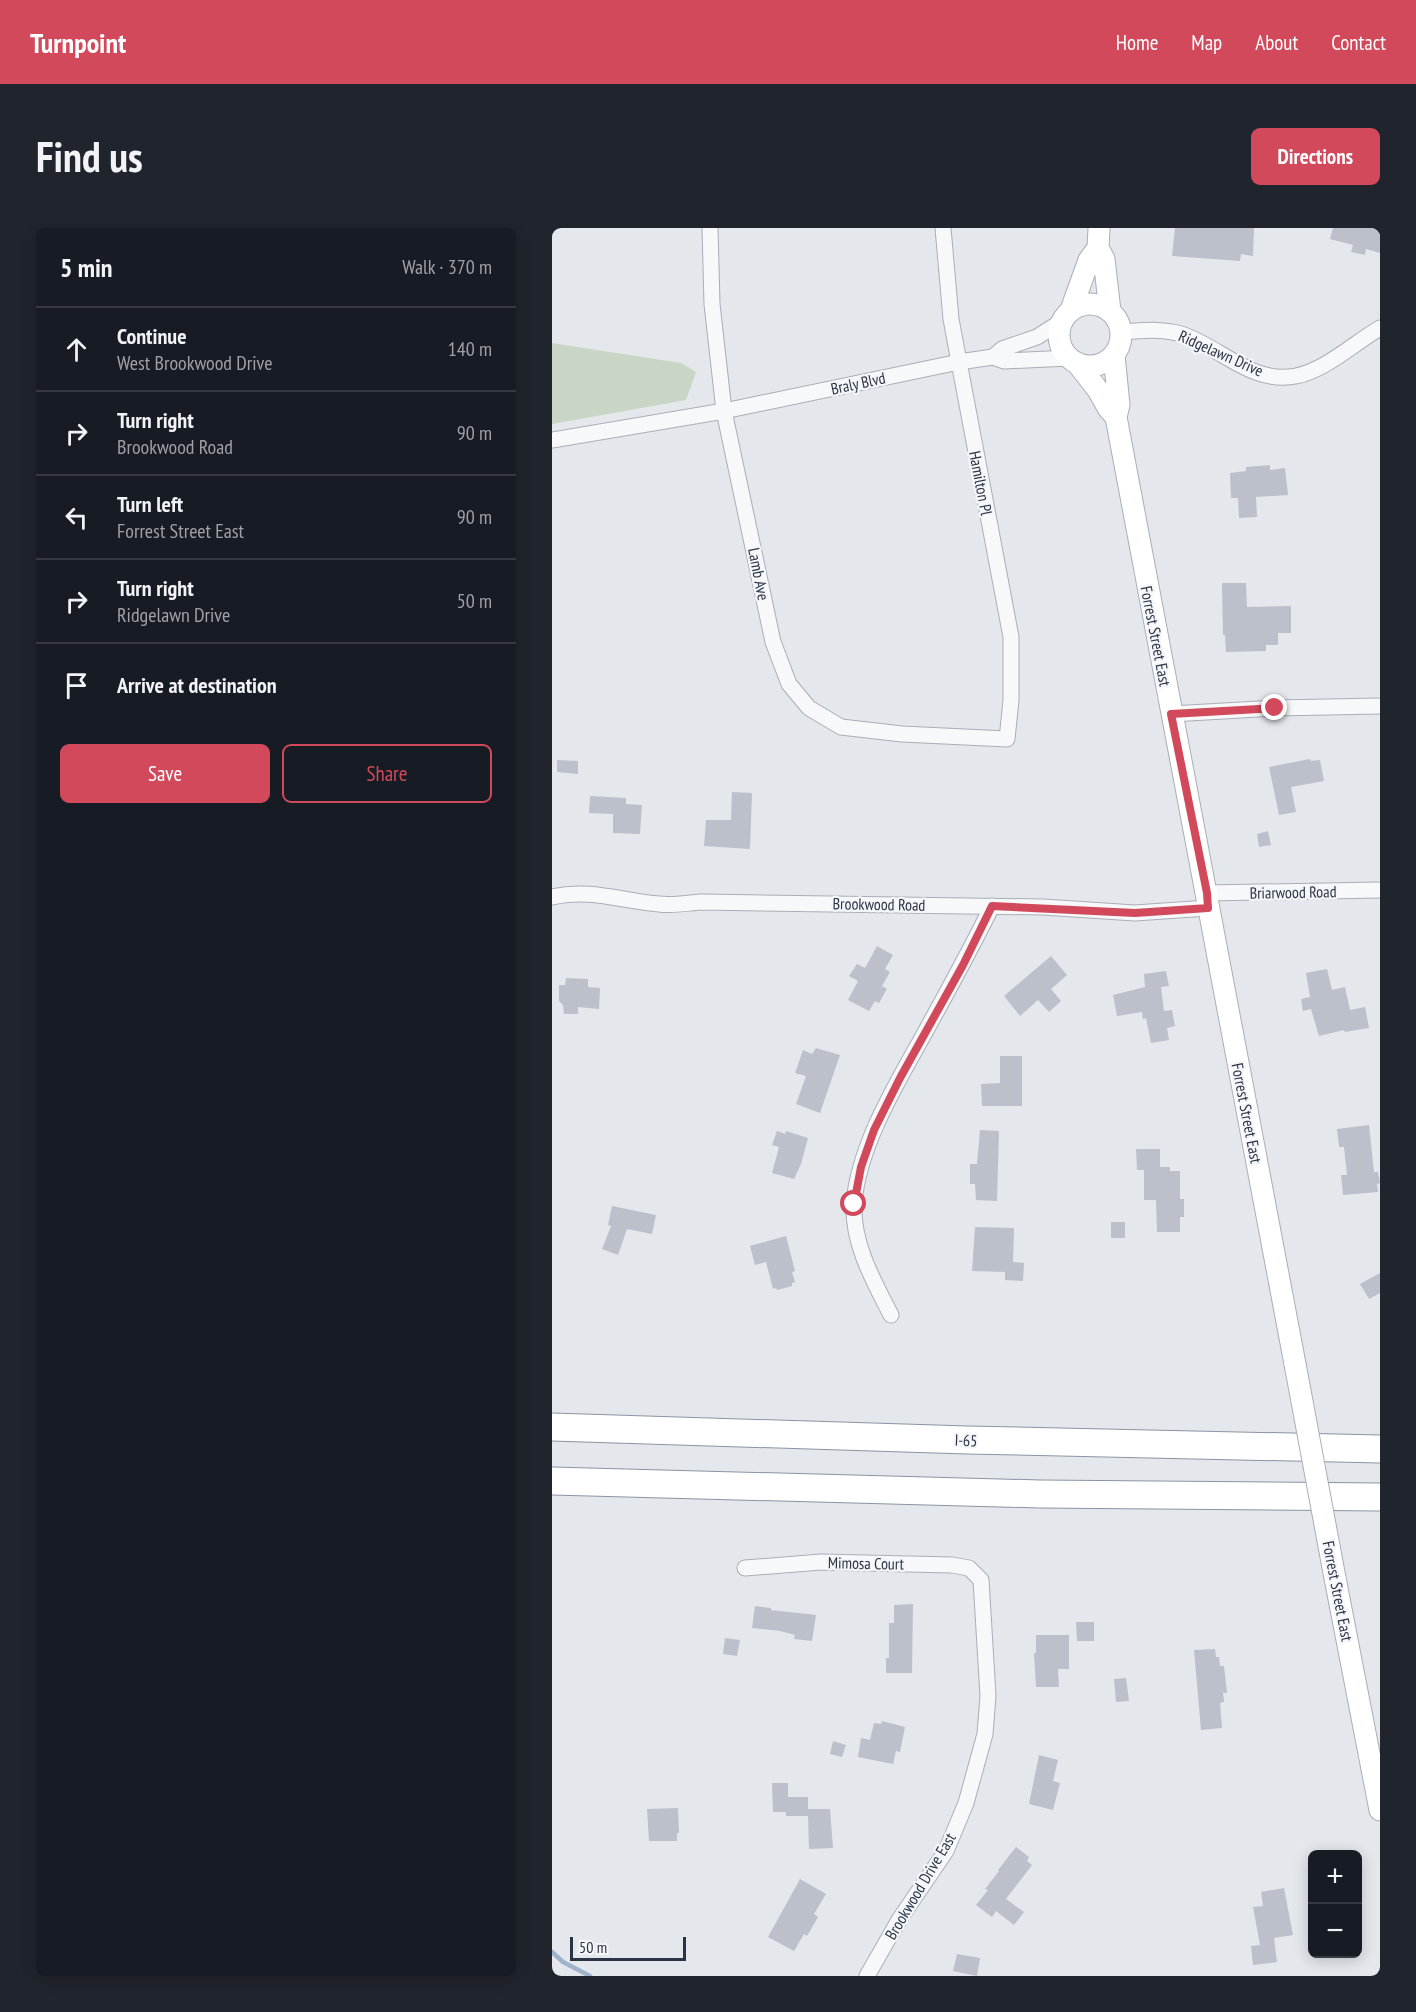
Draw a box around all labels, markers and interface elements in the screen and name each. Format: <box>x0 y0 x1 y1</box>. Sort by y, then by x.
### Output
text: Turnpoint <box>30 24 126 61</box>
text: Home <box>1116 29 1158 56</box>
text: Map <box>1191 29 1222 56</box>
text: About <box>1255 29 1298 56</box>
text: Contact <box>1331 29 1386 56</box>
button: Directions <box>1251 128 1380 185</box>
text: Find us <box>36 129 143 184</box>
text: 5 min <box>60 251 113 284</box>
text: Walk · 370 m <box>402 254 492 280</box>
text: Continue <box>117 322 187 350</box>
street label: Ridgelawn Drive <box>1176 325 1266 381</box>
icon: ahead <box>60 333 93 366</box>
text: 140 m <box>448 336 492 362</box>
text: West Brookwood Drive <box>117 350 273 376</box>
street label: Braly Blvd <box>829 367 887 399</box>
text: Turn right <box>117 406 194 434</box>
icon: right <box>60 417 93 450</box>
text: 90 m <box>457 420 492 446</box>
text: Brookwood Road <box>117 434 233 460</box>
street label: Hamilton Pl <box>965 449 997 517</box>
text: Turn left <box>117 490 183 518</box>
icon: left <box>60 501 93 534</box>
text: 90 m <box>457 504 492 530</box>
text: Forrest Street East <box>117 518 244 544</box>
street label: Lamb Ave <box>744 546 774 602</box>
text: Turn right <box>117 574 194 602</box>
street label: Forrest Street East <box>1136 584 1176 688</box>
icon: right <box>60 585 93 618</box>
text: 50 m <box>457 588 492 614</box>
text: Ridgelawn Drive <box>117 602 230 628</box>
icon: arrive <box>60 669 93 702</box>
text: Arrive at destination <box>117 671 277 699</box>
route end <box>1261 694 1287 720</box>
button: Save <box>60 744 270 803</box>
button: Share <box>282 744 492 803</box>
street label: Briarwood Road <box>1249 881 1337 903</box>
street label: Brookwood Road <box>832 893 926 915</box>
street label: Forrest Street East <box>1227 1061 1267 1165</box>
route start <box>840 1190 866 1216</box>
street label: I-65 <box>954 1430 978 1450</box>
street label: Forrest Street East <box>1318 1539 1358 1643</box>
street label: Mimosa Court <box>828 1552 905 1574</box>
street label: Brookwood Drive East <box>880 1829 960 1943</box>
map controls <box>1308 1850 1362 1958</box>
button: + <box>1308 1850 1362 1904</box>
button: − <box>1308 1904 1362 1958</box>
scale bar <box>570 1934 686 1962</box>
text: 50 m <box>579 1937 607 1957</box>

